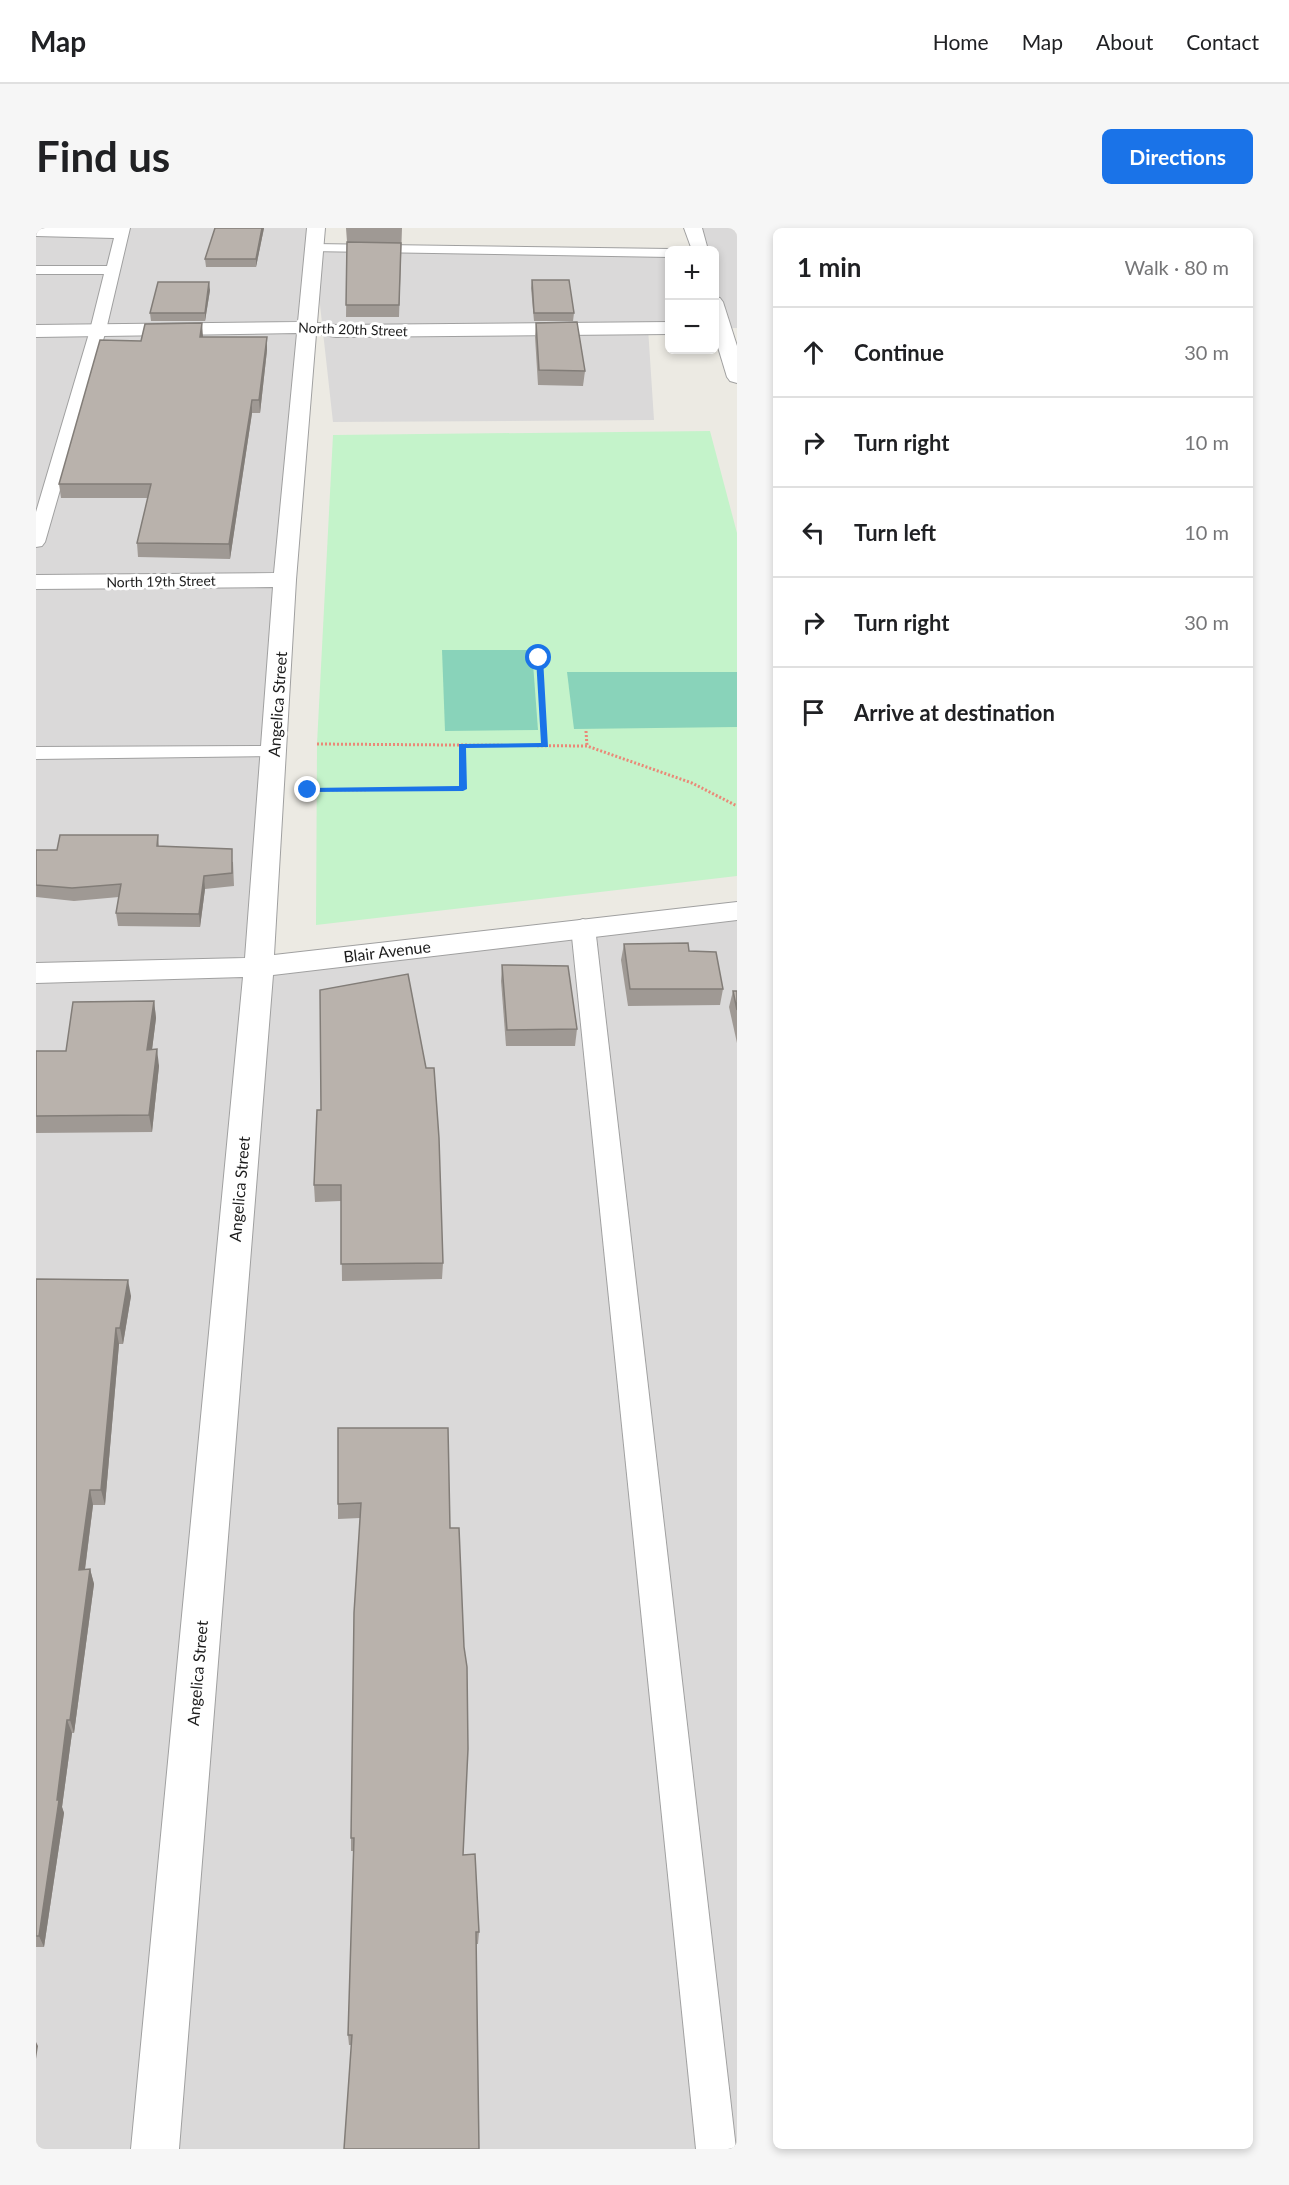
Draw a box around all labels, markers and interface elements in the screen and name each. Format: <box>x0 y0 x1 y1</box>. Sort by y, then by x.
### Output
text: Map <box>30 24 86 58</box>
text: Home <box>933 29 989 54</box>
text: Map <box>1022 29 1063 54</box>
text: About <box>1096 29 1153 54</box>
text: Contact <box>1186 29 1259 54</box>
button: Directions <box>1102 129 1253 184</box>
text: Find us <box>36 131 170 181</box>
map controls <box>665 246 719 354</box>
button: + <box>665 246 719 300</box>
text: 1 min <box>797 251 861 283</box>
text: Walk · 80 m <box>1124 255 1229 279</box>
button: − <box>665 300 719 354</box>
street label: North 20th Street <box>298 319 408 339</box>
icon: ahead <box>797 336 830 369</box>
text: Continue <box>854 339 944 366</box>
text: 30 m <box>1184 340 1229 364</box>
icon: right <box>797 426 830 459</box>
text: Turn right <box>854 429 949 456</box>
text: 10 m <box>1184 430 1229 454</box>
icon: left <box>797 516 830 549</box>
text: Turn left <box>854 519 936 546</box>
text: 10 m <box>1184 520 1229 544</box>
street label: North 19th Street <box>106 572 216 590</box>
icon: right <box>797 606 830 639</box>
text: Turn right <box>854 609 949 636</box>
text: 30 m <box>1184 610 1229 634</box>
route start <box>525 644 551 670</box>
street label: Angelica Street <box>264 650 290 757</box>
icon: arrive <box>797 696 830 729</box>
text: Arrive at destination <box>854 699 1055 726</box>
route end <box>294 776 320 802</box>
street label: Blair Avenue <box>342 936 432 966</box>
street label: Angelica Street <box>225 1135 253 1243</box>
street label: Angelica Street <box>183 1619 211 1727</box>

